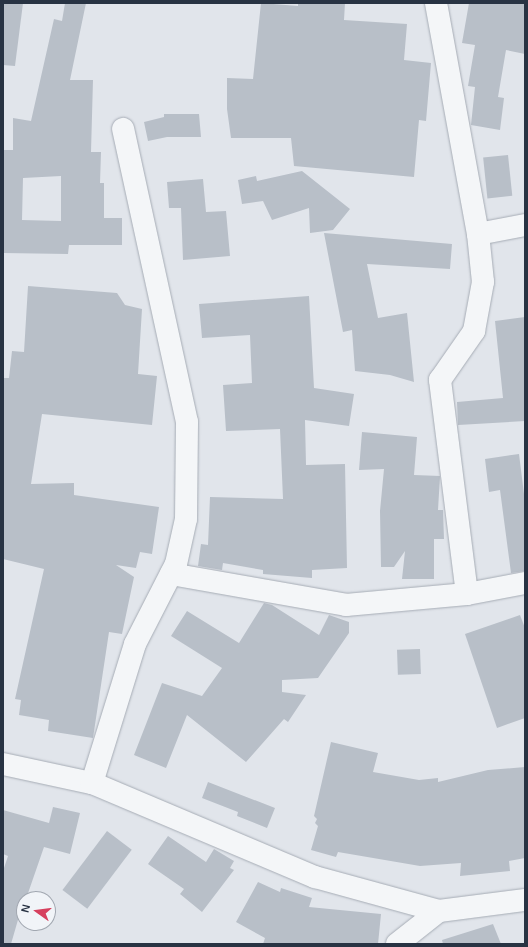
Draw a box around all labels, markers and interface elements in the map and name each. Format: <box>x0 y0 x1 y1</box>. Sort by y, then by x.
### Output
north arrow <box>16 891 56 931</box>
text: N <box>19 903 32 914</box>

